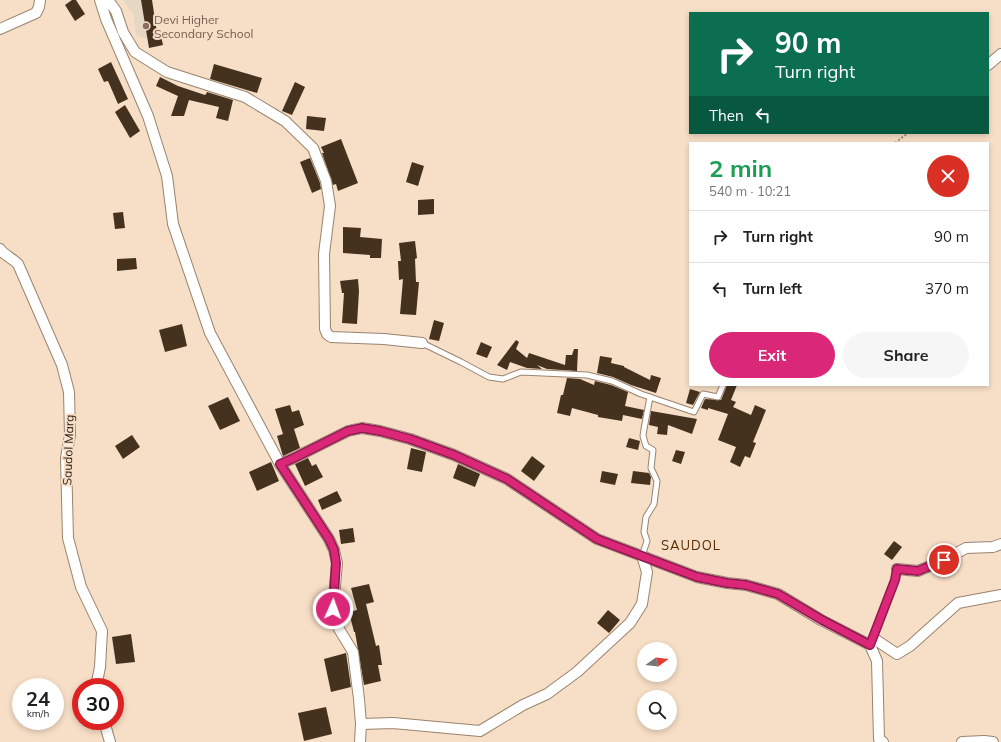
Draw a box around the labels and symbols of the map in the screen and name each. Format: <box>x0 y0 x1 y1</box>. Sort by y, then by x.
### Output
place label: Devi Higher Secondary School <box>154 12 253 41</box>
marker: Devi Higher Secondary School <box>141 21 151 31</box>
street label: Saudol Marg <box>59 414 77 486</box>
district label: SAUDOL <box>661 537 721 553</box>
pin <box>927 543 961 577</box>
position arrow <box>312 588 354 630</box>
north arrow <box>637 642 677 682</box>
speed limit sign: 30 <box>72 678 124 730</box>

